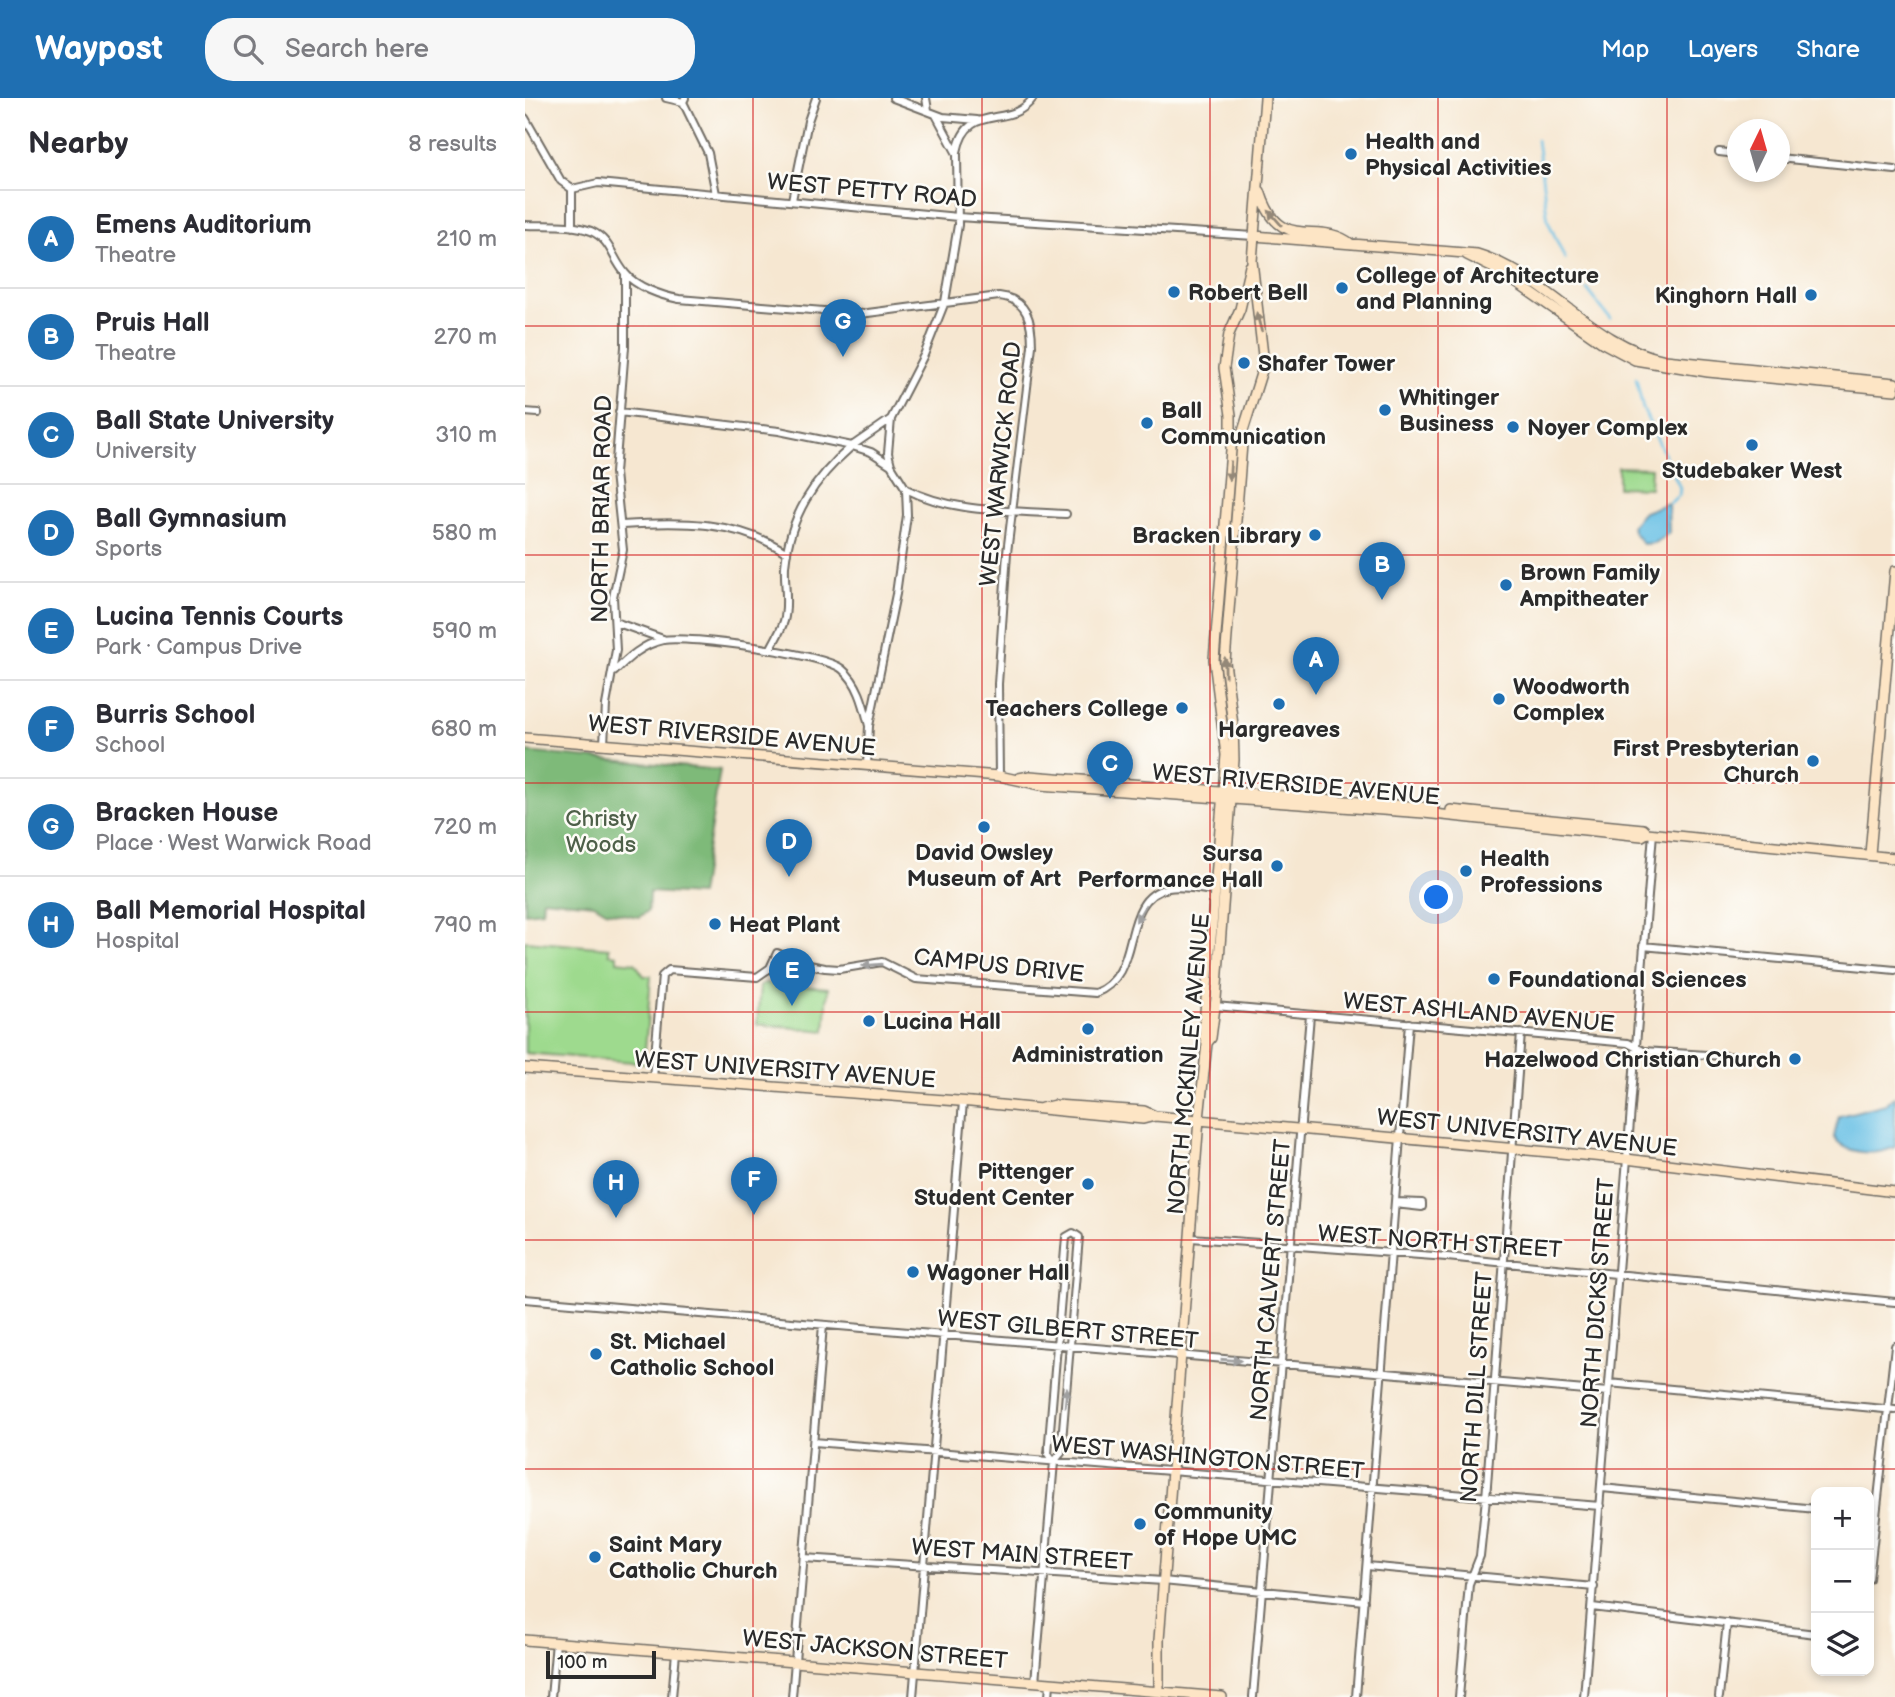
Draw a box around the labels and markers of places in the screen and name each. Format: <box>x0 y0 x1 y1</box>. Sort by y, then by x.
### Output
place label: Health and Physical Activities <box>1365 128 1552 182</box>
marker: Health and Physical Activities <box>1343 146 1359 162</box>
place label: College of Architecture and Planning <box>1356 262 1599 316</box>
place label: Robert Bell <box>1188 279 1308 307</box>
marker: College of Architecture and Planning <box>1334 280 1350 296</box>
place label: Kinghorn Hall <box>1655 282 1797 310</box>
marker: Robert Bell <box>1166 284 1182 300</box>
marker: Kinghorn Hall <box>1803 287 1819 303</box>
pin: G <box>820 299 866 357</box>
place label: Shafer Tower <box>1258 350 1396 378</box>
marker: Shafer Tower <box>1236 355 1252 371</box>
place label: Whitinger Business <box>1399 384 1500 438</box>
place label: Ball Communication <box>1161 397 1326 451</box>
marker: Whitinger Business <box>1377 402 1393 418</box>
place label: Noyer Complex <box>1527 414 1688 442</box>
marker: Ball Communication <box>1139 415 1155 431</box>
marker: Noyer Complex <box>1505 419 1521 435</box>
marker: Studebaker West <box>1744 437 1760 453</box>
place label: Studebaker West <box>1662 457 1843 485</box>
place label: Bracken Library <box>1132 522 1301 550</box>
marker: Bracken Library <box>1307 527 1323 543</box>
pin: B <box>1359 542 1405 600</box>
place label: Brown Family Ampitheater <box>1519 559 1661 613</box>
marker: Brown Family Ampitheater <box>1498 577 1514 593</box>
pin: A <box>1293 637 1339 695</box>
place label: Woodworth Complex <box>1513 673 1630 727</box>
marker: Woodworth Complex <box>1491 691 1507 707</box>
place label: Teachers College <box>985 695 1168 723</box>
marker: Hargreaves <box>1271 696 1287 712</box>
marker: Teachers College <box>1174 700 1190 716</box>
place label: Hargreaves <box>1218 716 1340 744</box>
place label: First Presbyterian Church <box>1612 735 1799 789</box>
pin: C <box>1087 741 1133 799</box>
marker: First Presbyterian Church <box>1805 753 1821 769</box>
pin: D <box>766 819 812 877</box>
marker: David Owsley Museum of Art <box>976 819 992 835</box>
place label: David Owsley Museum of Art <box>907 839 1062 893</box>
place label: Sursa Performance Hall <box>1078 840 1263 894</box>
place label: Health Professions <box>1480 845 1603 899</box>
marker: Sursa Performance Hall <box>1269 858 1285 874</box>
marker: Health Professions <box>1458 863 1474 879</box>
place label: Heat Plant <box>729 911 841 939</box>
marker: Heat Plant <box>707 916 723 932</box>
pin: E <box>769 948 815 1006</box>
place label: Foundational Sciences <box>1508 966 1747 994</box>
marker: Foundational Sciences <box>1486 971 1502 987</box>
place label: Lucina Hall <box>883 1008 1001 1036</box>
marker: Lucina Hall <box>861 1013 877 1029</box>
marker: Administration <box>1080 1021 1096 1037</box>
place label: Administration <box>1011 1041 1164 1069</box>
place label: Hazelwood Christian Church <box>1484 1046 1781 1074</box>
marker: Hazelwood Christian Church <box>1787 1051 1803 1067</box>
pin: F <box>731 1157 777 1215</box>
place label: Pittenger Student Center <box>914 1158 1075 1212</box>
pin: H <box>593 1160 639 1218</box>
marker: Pittenger Student Center <box>1080 1176 1096 1192</box>
place label: Wagoner Hall <box>927 1259 1070 1287</box>
marker: Wagoner Hall <box>905 1264 921 1280</box>
place label: St. Michael Catholic School <box>610 1328 774 1382</box>
marker: St. Michael Catholic School <box>588 1346 604 1362</box>
place label: Community of Hope UMC <box>1154 1498 1297 1552</box>
marker: Community of Hope UMC <box>1132 1516 1148 1532</box>
place label: Saint Mary Catholic Church <box>609 1531 778 1585</box>
marker: Saint Mary Catholic Church <box>587 1549 603 1565</box>

